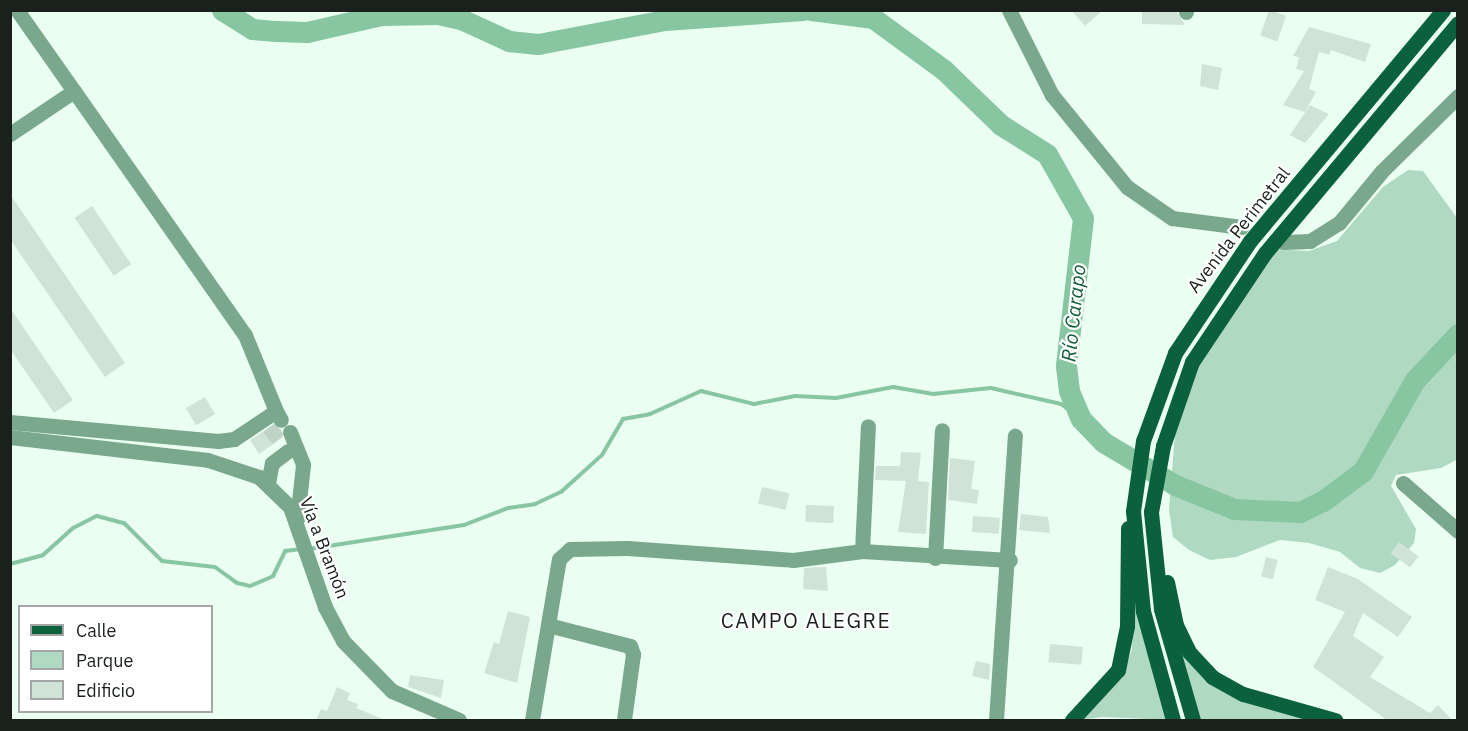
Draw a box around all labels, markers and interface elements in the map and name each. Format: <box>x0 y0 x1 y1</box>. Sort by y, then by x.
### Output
street label: Avenida Perimetral <box>1183 163 1295 297</box>
water label: Río Carapo <box>1056 263 1090 363</box>
street label: Vía a Bramón <box>295 494 353 602</box>
legend <box>18 605 213 713</box>
district label: CAMPO ALEGRE <box>721 607 891 633</box>
text: Calle <box>76 619 116 642</box>
text: Parque <box>76 649 133 672</box>
text: Edificio <box>76 679 135 702</box>

